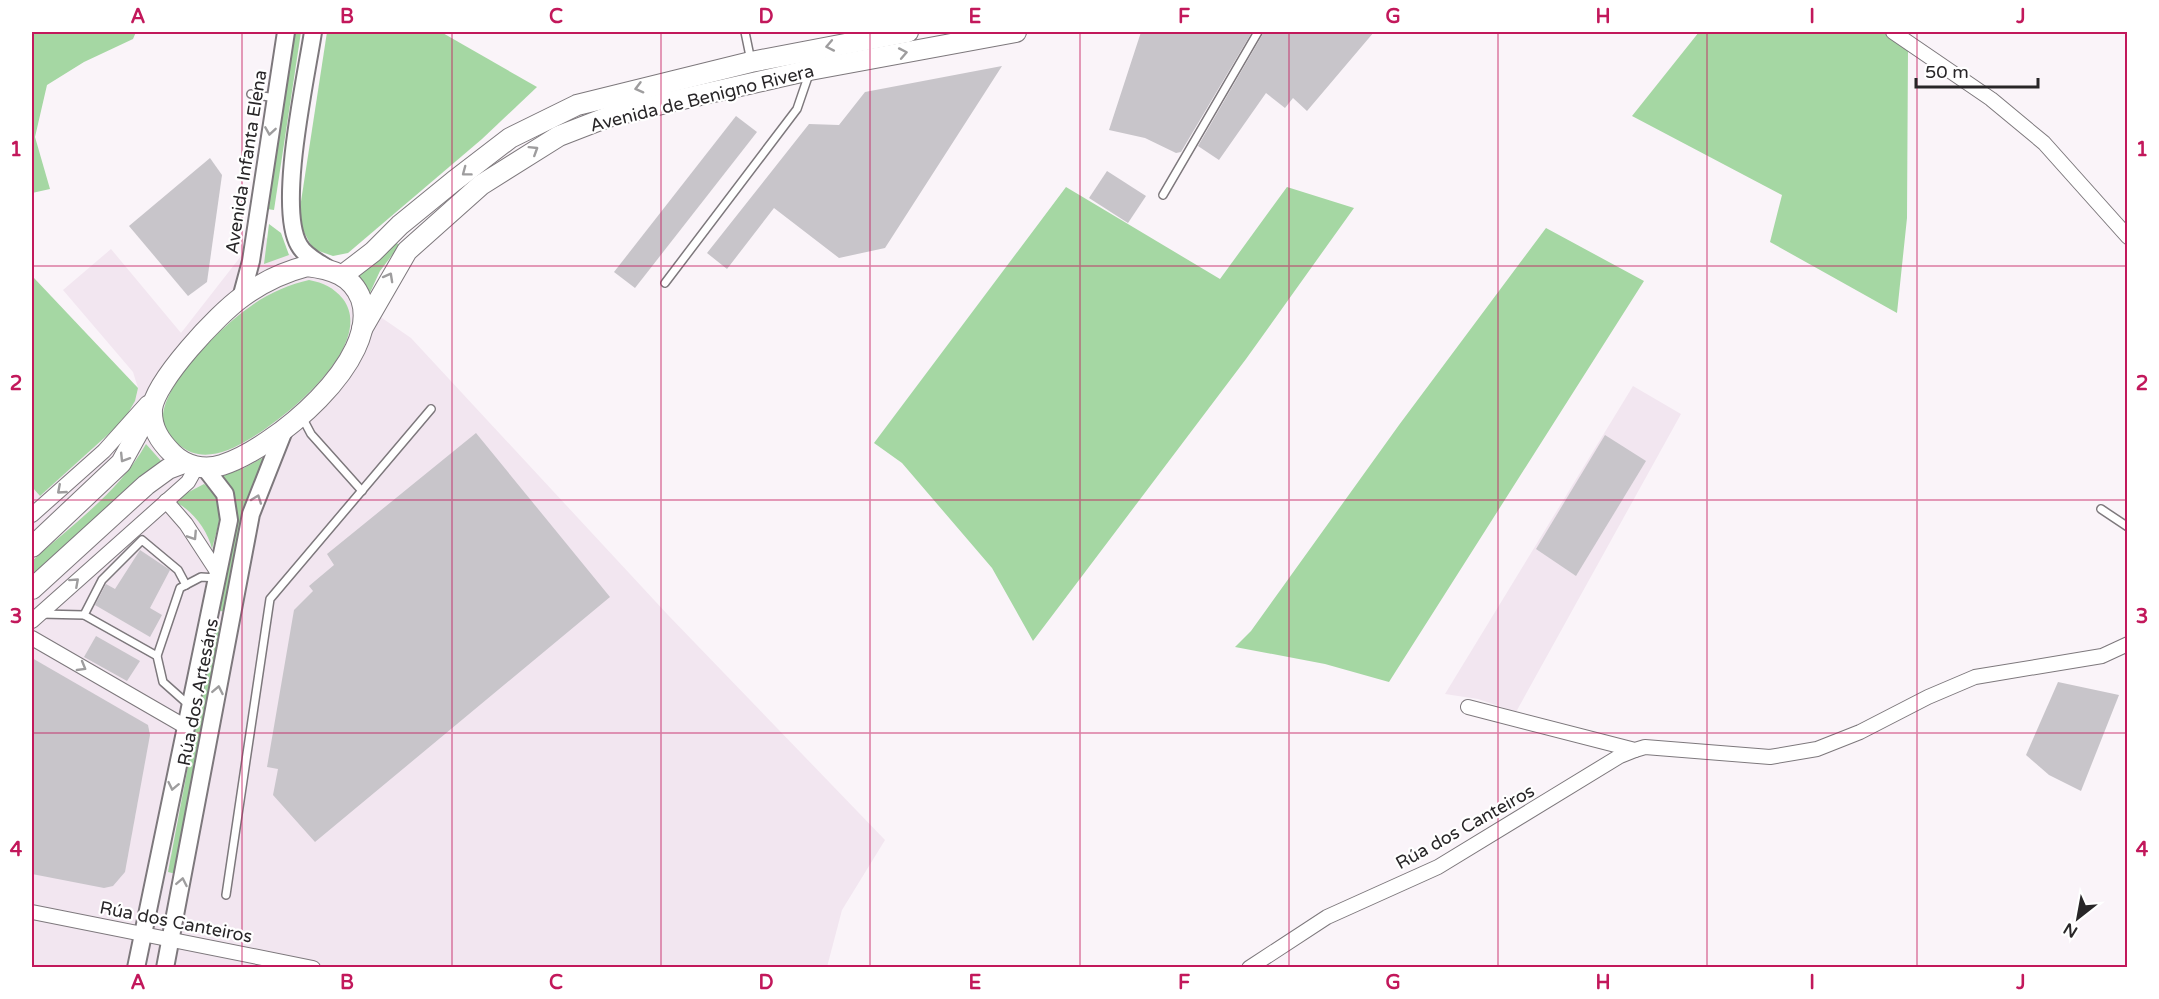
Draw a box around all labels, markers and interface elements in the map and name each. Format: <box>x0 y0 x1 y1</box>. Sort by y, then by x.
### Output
text: A <box>131 5 146 29</box>
text: B <box>340 5 354 29</box>
text: C <box>549 5 563 29</box>
text: D <box>758 5 774 29</box>
text: E <box>969 5 982 29</box>
text: F <box>1178 5 1190 29</box>
text: G <box>1385 5 1401 29</box>
text: H <box>1595 5 1611 29</box>
text: I <box>1809 5 1815 29</box>
text: J <box>2015 5 2026 29</box>
one-way arrow <box>825 39 835 52</box>
one-way arrow <box>898 47 908 60</box>
scale bar <box>1916 51 2038 89</box>
street label: Avenida de Benigno Rivera <box>588 59 816 137</box>
text: 50 m <box>1925 61 1969 83</box>
street label: Avenida Infanta Elena <box>221 68 271 256</box>
one-way arrow <box>634 80 644 93</box>
one-way arrow <box>265 126 277 135</box>
text: 1 <box>10 138 22 162</box>
text: 1 <box>2136 138 2148 162</box>
one-way arrow <box>527 147 538 158</box>
one-way arrow <box>461 164 472 175</box>
one-way arrow <box>382 273 393 283</box>
text: 2 <box>10 372 22 396</box>
text: 2 <box>2136 372 2148 396</box>
one-way arrow <box>119 452 131 462</box>
one-way arrow <box>57 483 67 494</box>
one-way arrow <box>250 494 262 505</box>
one-way arrow <box>186 530 198 540</box>
one-way arrow <box>68 578 79 589</box>
text: 3 <box>10 605 22 629</box>
text: 3 <box>2136 605 2148 629</box>
street label: Rúa dos Artesáns <box>173 616 223 768</box>
one-way arrow <box>76 660 86 672</box>
one-way arrow <box>211 685 224 695</box>
street label: Rúa dos Canteiros <box>1392 780 1538 874</box>
one-way arrow <box>167 781 180 791</box>
text: 4 <box>10 838 23 862</box>
text: 4 <box>2136 838 2149 862</box>
one-way arrow <box>175 877 188 887</box>
north arrow <box>2048 888 2108 948</box>
street label: Rúa dos Canteiros <box>98 896 254 948</box>
text: N <box>2060 918 2081 942</box>
text: A <box>131 971 146 995</box>
text: B <box>340 971 354 995</box>
text: C <box>549 971 563 995</box>
text: D <box>758 971 774 995</box>
text: E <box>969 971 982 995</box>
text: F <box>1178 971 1190 995</box>
text: G <box>1385 971 1401 995</box>
text: H <box>1595 971 1611 995</box>
text: I <box>1809 971 1815 995</box>
text: J <box>2015 971 2026 995</box>

